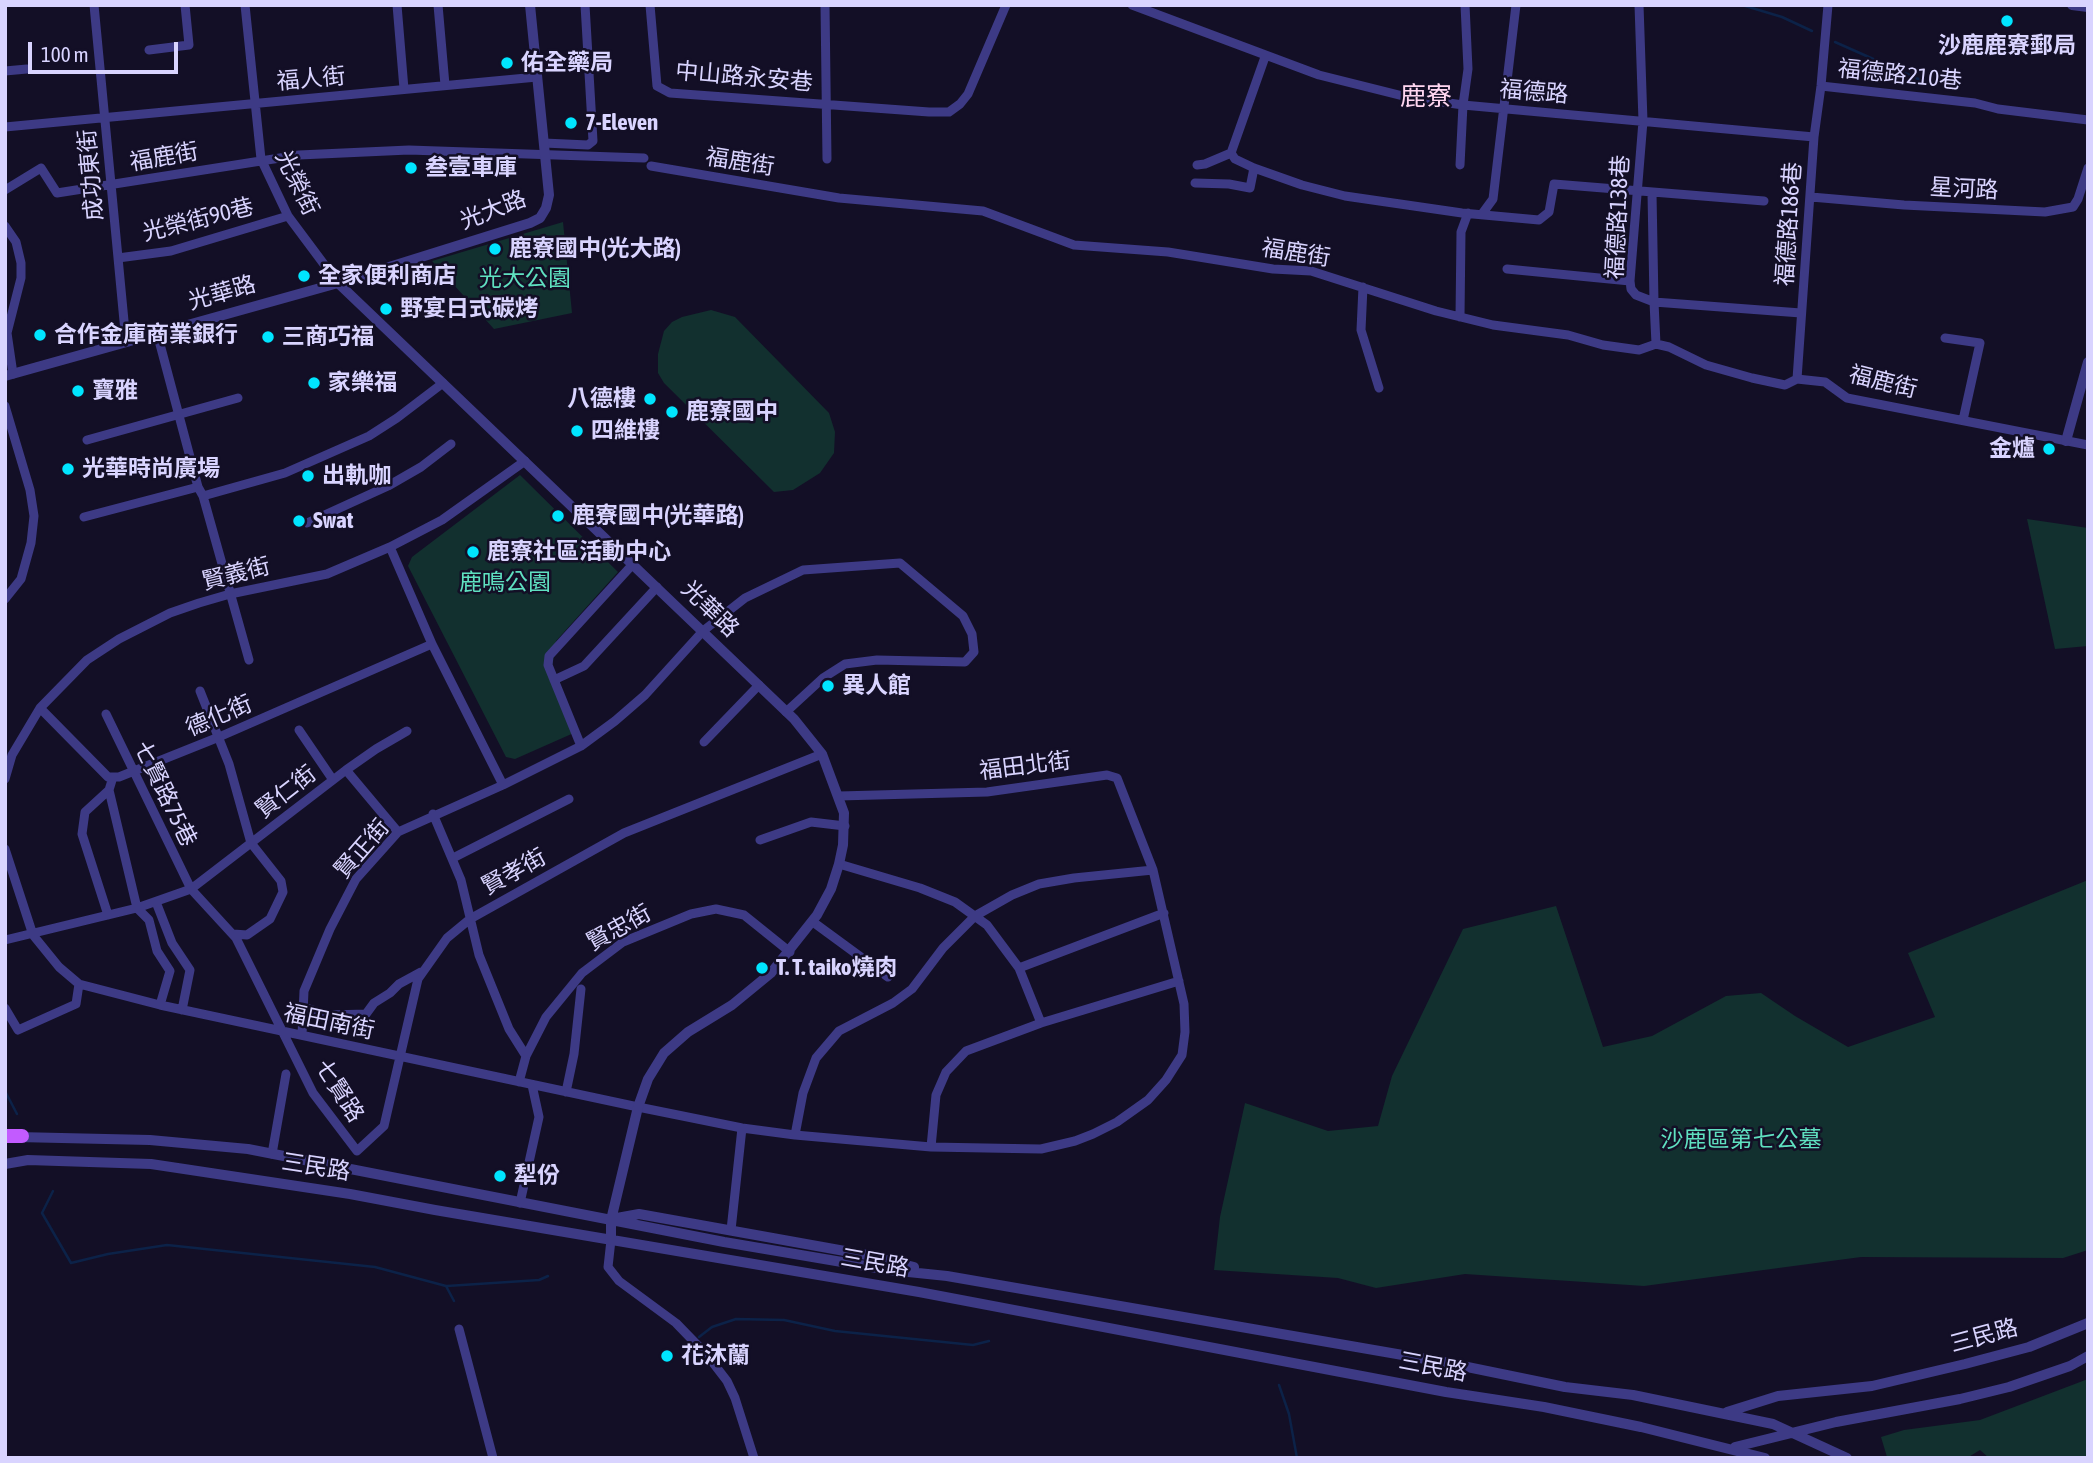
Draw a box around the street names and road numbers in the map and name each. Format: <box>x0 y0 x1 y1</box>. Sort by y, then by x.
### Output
street label: 福德路210巷 <box>1837 55 1963 95</box>
street label: 中山路永安巷 <box>674 57 814 97</box>
street label: 福人街 <box>275 62 347 96</box>
street label: 福德路 <box>1498 75 1570 109</box>
street label: 成功東街 <box>73 128 109 222</box>
street label: 福鹿街 <box>128 137 200 177</box>
street label: 福鹿街 <box>704 143 776 181</box>
street label: 光榮街 <box>269 146 325 220</box>
street label: 福德路138巷 <box>1601 154 1635 280</box>
street label: 福德路186巷 <box>1771 161 1807 287</box>
street label: 星河路 <box>1929 173 1999 205</box>
street label: 光大路 <box>456 185 530 235</box>
street label: 光榮街90巷 <box>140 193 256 247</box>
street label: 福鹿街 <box>1260 234 1332 272</box>
street label: 光華路 <box>185 270 259 316</box>
street label: 福鹿街 <box>1846 360 1920 404</box>
street label: 賢義街 <box>199 552 273 596</box>
street label: 光華路 <box>676 575 744 643</box>
street label: 德化街 <box>182 690 256 742</box>
street label: 七賢路75巷 <box>128 737 202 851</box>
street label: 福田北街 <box>978 747 1072 785</box>
street label: 賢仁街 <box>250 760 322 824</box>
street label: 賢正街 <box>329 814 395 884</box>
street label: 賢孝街 <box>477 843 551 901</box>
street label: 賢忠街 <box>582 899 656 957</box>
street label: 福田南街 <box>281 999 377 1045</box>
street label: 七賢路 <box>309 1055 369 1127</box>
street label: 三民路 <box>280 1148 352 1186</box>
street label: 三民路 <box>839 1243 911 1283</box>
street label: 三民路 <box>1947 1314 2021 1358</box>
street label: 三民路 <box>1397 1347 1469 1387</box>

